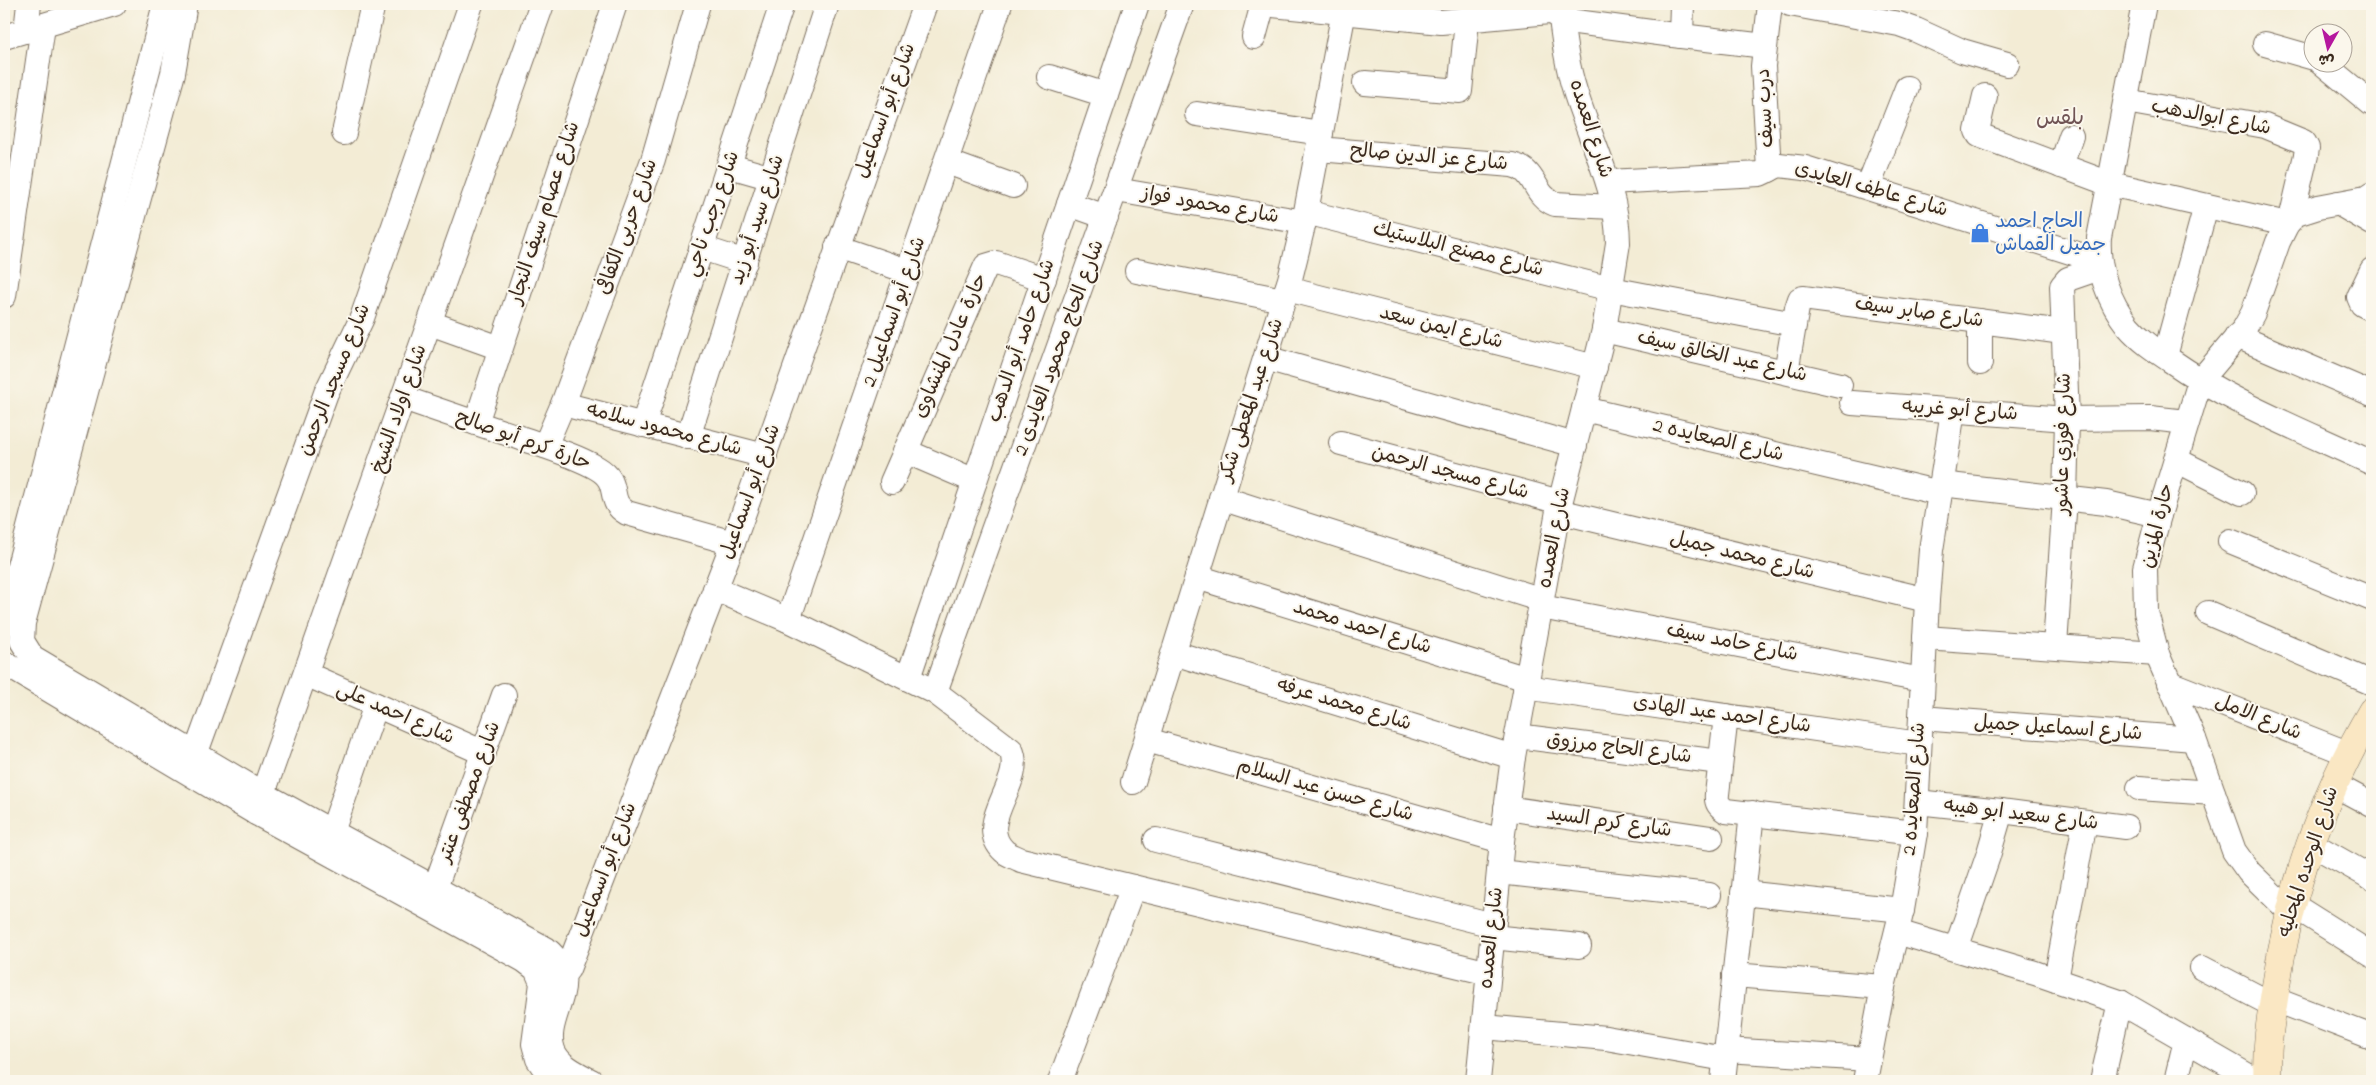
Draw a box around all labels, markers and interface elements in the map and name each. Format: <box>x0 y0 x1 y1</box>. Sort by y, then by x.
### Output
north arrow <box>2304 22 2354 72</box>
street label: شارع أبو اسماعيل <box>848 39 924 183</box>
text: ش <box>2317 48 2335 71</box>
street label: درب سيف <box>1749 67 1783 149</box>
street label: شارع العمده <box>1560 76 1620 182</box>
street label: شارع ابوالدهب <box>2149 92 2273 144</box>
district label: بلقس <box>2036 103 2084 135</box>
street label: شارع عصام سيف النجار <box>501 118 588 310</box>
street label: شارع عز الدين صالح <box>1349 137 1509 179</box>
street label: شارع رجب ناجي <box>678 147 749 281</box>
street label: شارع سيد أبو زيد <box>723 151 793 289</box>
street label: شارع عاطف العايدى <box>1791 154 1951 226</box>
street label: شارع حربى الكفافى <box>589 155 666 299</box>
street label: شارع محمود فواز <box>1137 179 1281 232</box>
place label: الحاج احمد جميل القماش <box>1995 208 2106 260</box>
street label: شارع مصنع البلاستيك <box>1370 215 1546 285</box>
shop icon: الحاج احمد جميل القماش <box>1969 222 1991 244</box>
street label: شارع أبو اسماعيل 2 <box>856 233 934 391</box>
street label: شارع الحاج محمود العايدى 2 <box>1007 236 1113 460</box>
street label: شارع حامد أبو الدهب <box>980 256 1064 426</box>
street label: حارة عادل المنشاوى <box>906 269 996 423</box>
street label: شارع صابر سيف <box>1853 290 1985 336</box>
street label: شارع ايمن سعد <box>1376 299 1506 357</box>
street label: شارع مسجد الرحمن <box>291 300 379 460</box>
street label: شارع عبد المعطى شكر <box>1211 315 1292 487</box>
street label: شارع عبد الخالق سيف <box>1634 323 1810 391</box>
street label: شارع اولاد الشيخ <box>364 341 436 477</box>
street label: شارع فوزي عاشور <box>2048 373 2080 517</box>
street label: شارع أبو غريبه <box>1901 392 2019 430</box>
street label: شارع محمود سلامه <box>583 395 745 465</box>
street label: حارة كرم أبو صالح <box>451 403 595 479</box>
street label: شارع الصعايده 2 <box>1650 412 1786 470</box>
street label: شارع أبو اسماعيل <box>713 420 789 564</box>
street label: شارع مسجد الرحمن <box>1368 438 1532 508</box>
street label: حارة المزين <box>2133 481 2183 571</box>
street label: شارع العمده <box>1531 485 1579 591</box>
street label: شارع محمد جميل <box>1667 524 1817 588</box>
street label: شارع احمد محمد <box>1289 593 1435 663</box>
street label: شارع حامد سيف <box>1664 616 1800 670</box>
street label: شارع محمد عرفه <box>1273 671 1415 739</box>
street label: شارع احمد على <box>331 675 459 753</box>
street label: شارع الامل <box>2210 687 2306 749</box>
street label: شارع احمد عبد الهادى <box>1631 688 1813 742</box>
street label: شارع اسماعيل جميل <box>1973 709 2143 749</box>
street label: شارع مصطفى عنتر <box>430 717 509 869</box>
street label: شارع الصعايده 2 <box>1896 721 1934 857</box>
street label: شارع الحاج مرزوق <box>1545 726 1693 772</box>
street label: شارع حسن عبد السلام <box>1233 752 1417 830</box>
street label: شارع الوحده المحليه <box>2271 783 2347 941</box>
street label: شارع سعيد ابو هيبه <box>1942 791 2100 839</box>
street label: شارع أبو اسماعيل <box>567 798 645 942</box>
street label: شارع كرم السيد <box>1545 800 1673 846</box>
street label: شارع العمده <box>1472 886 1512 990</box>

